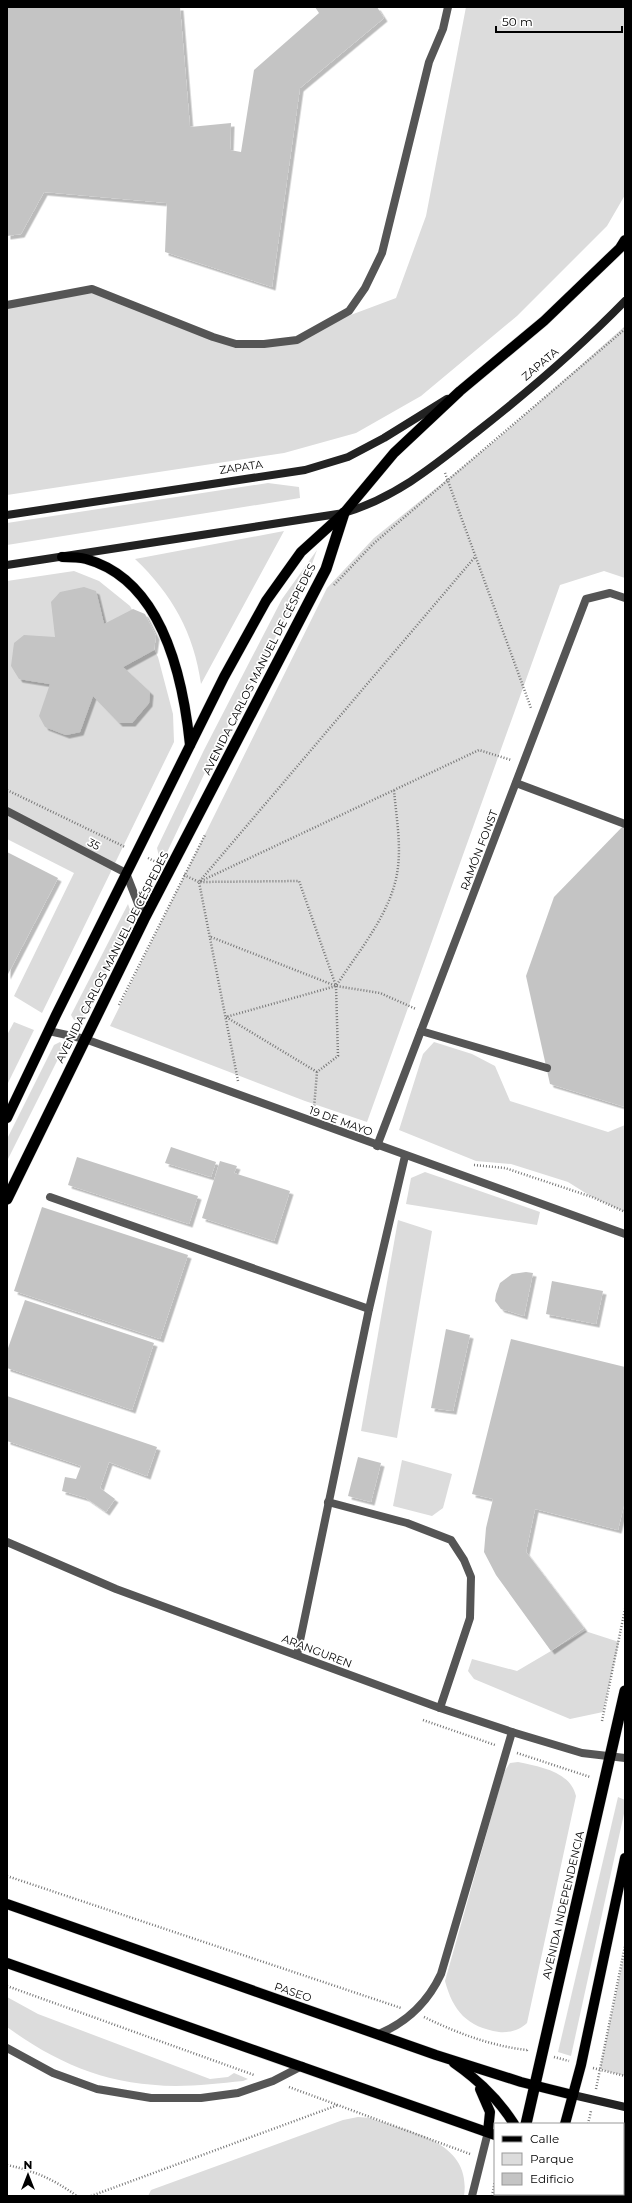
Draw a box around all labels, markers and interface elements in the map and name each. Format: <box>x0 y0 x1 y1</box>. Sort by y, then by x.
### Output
scale bar <box>496 8 622 34</box>
text: 50 m <box>502 14 533 29</box>
street label: ZAPATA <box>519 345 561 383</box>
street label: ZAPATA <box>218 457 264 477</box>
street label: AVENIDA CARLOS MANUEL DE CÉSPEDES <box>199 561 319 777</box>
street label: RAMÓN FONST <box>457 807 501 892</box>
street label: 35 <box>85 835 103 853</box>
street label: AVENIDA CARLOS MANUEL DE CÉSPEDES <box>52 849 172 1065</box>
street label: 19 DE MAYO <box>307 1103 375 1139</box>
street label: ARANGUREN <box>280 1631 354 1671</box>
street label: AVENIDA INDEPENDENCIA <box>539 1829 587 1980</box>
street label: PASEO <box>272 1979 314 2005</box>
legend <box>494 2123 624 2195</box>
text: Calle <box>530 2131 559 2146</box>
text: Parque <box>530 2151 574 2166</box>
north arrow <box>8 2155 48 2195</box>
text: N <box>24 2158 32 2172</box>
text: Edificio <box>530 2171 574 2186</box>

